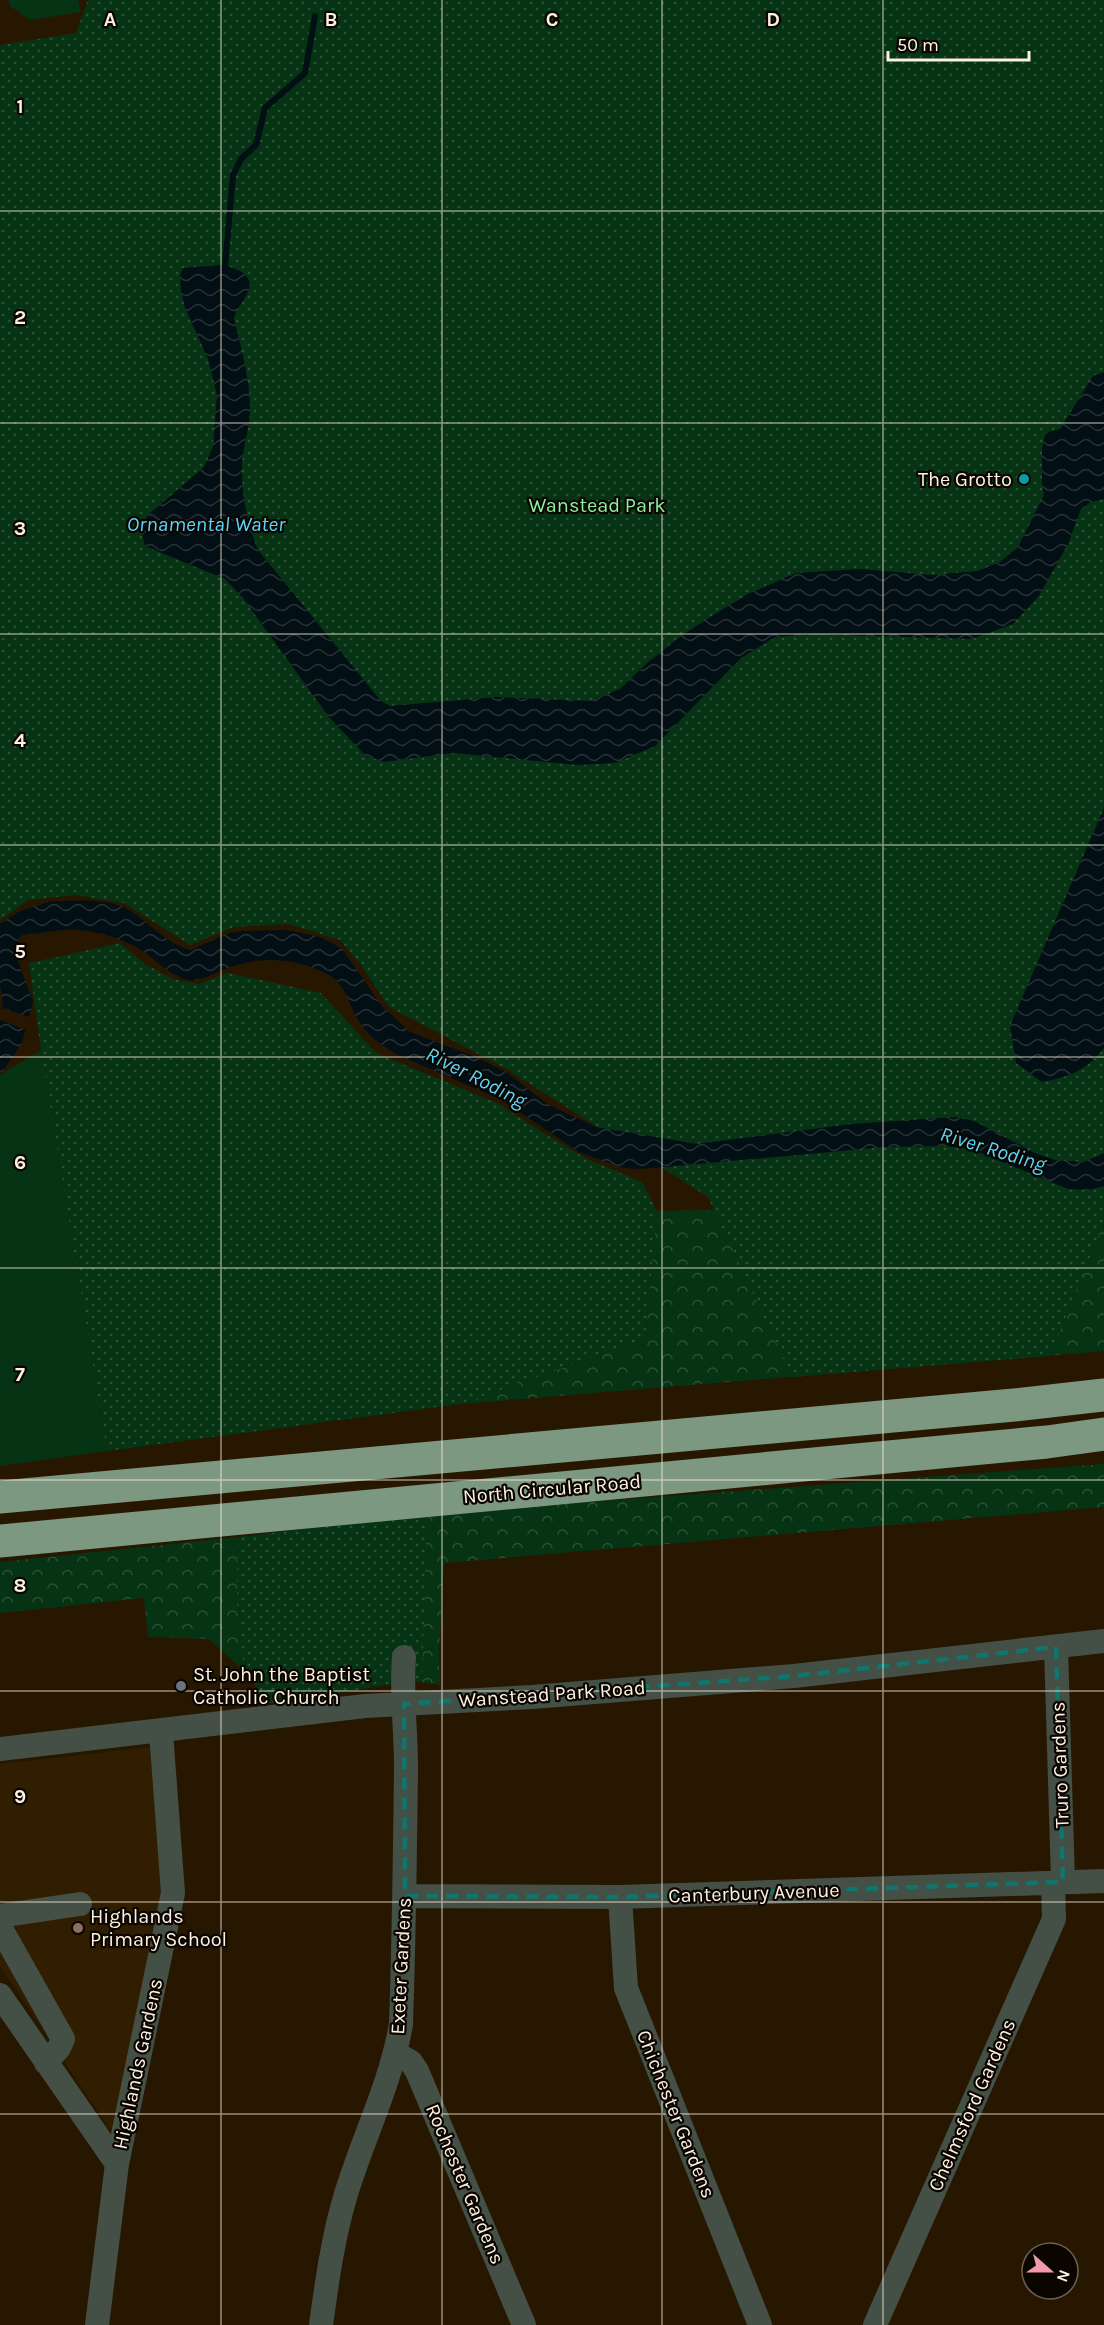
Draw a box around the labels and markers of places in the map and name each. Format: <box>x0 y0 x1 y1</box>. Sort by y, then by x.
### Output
place label: The Grotto <box>918 468 1012 491</box>
marker: The Grotto <box>1017 472 1031 486</box>
place label: St. John the Baptist Catholic Church <box>193 1663 371 1709</box>
marker: St. John the Baptist Catholic Church <box>174 1679 188 1693</box>
place label: Highlands Primary School <box>90 1905 227 1951</box>
marker: Highlands Primary School <box>71 1921 85 1935</box>

